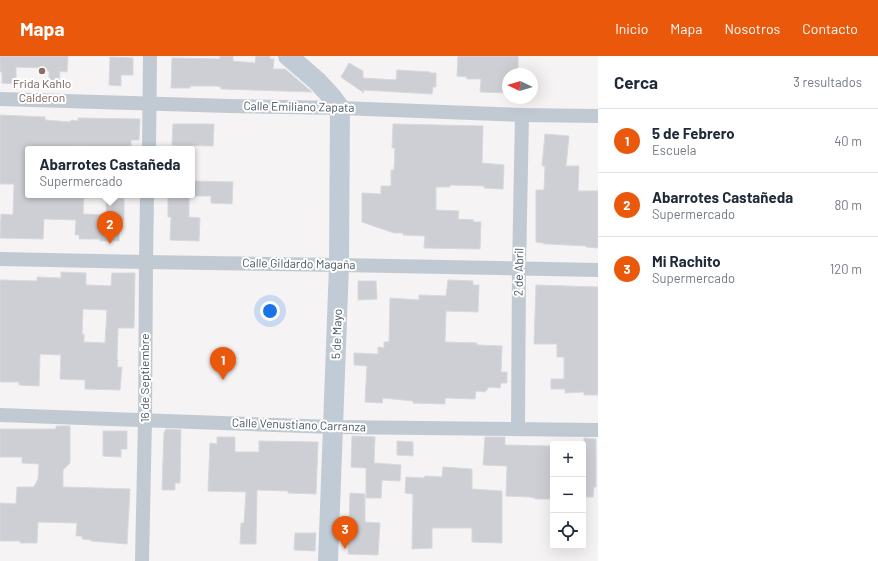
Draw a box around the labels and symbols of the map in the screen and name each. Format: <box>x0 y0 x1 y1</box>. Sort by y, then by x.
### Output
marker: Frida Kahlo Calderon <box>37 66 47 76</box>
north arrow <box>502 68 538 104</box>
place label: Frida Kahlo Calderon <box>13 76 71 104</box>
street label: Calle Emiliano Zapata <box>243 98 355 114</box>
pin: 2 <box>97 211 123 244</box>
street label: 2 de Abril <box>511 248 525 296</box>
street label: Calle Gildardo Magaña <box>242 255 356 271</box>
your location <box>260 301 280 321</box>
street label: 5 de Mayo <box>328 309 344 359</box>
street label: 16 de Septiembre <box>137 333 151 423</box>
pin: 1 <box>210 347 236 380</box>
street label: Calle Venustiano Carranza <box>232 415 366 433</box>
pin: 3 <box>332 516 358 549</box>

